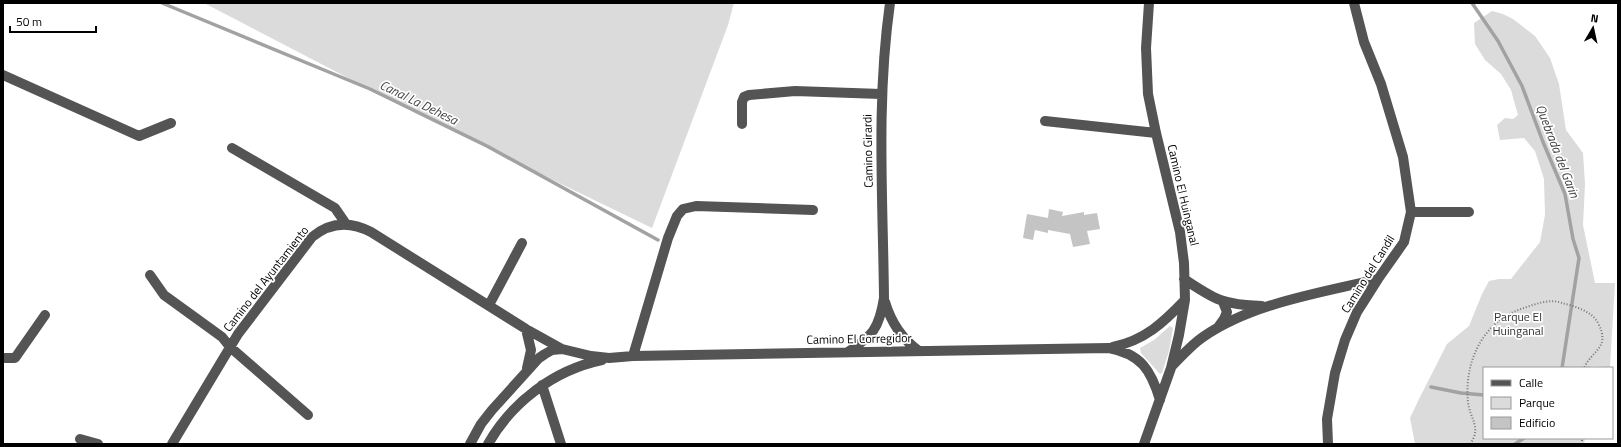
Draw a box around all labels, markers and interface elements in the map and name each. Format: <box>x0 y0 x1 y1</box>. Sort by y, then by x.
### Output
scale bar <box>10 8 96 34</box>
north arrow <box>1573 8 1613 48</box>
text: N <box>1590 10 1600 27</box>
text: 50 m <box>16 12 42 31</box>
water label: Canal La Dehesa <box>376 74 463 130</box>
water label: Quebrada del Garin <box>1531 101 1585 201</box>
street label: Camino Girardi <box>857 114 878 188</box>
street label: Camino El Huinganal <box>1163 142 1204 248</box>
street label: Camino del Ayuntamiento <box>218 222 313 336</box>
street label: Camino del Candil <box>1336 231 1399 317</box>
park label: Parque El Huinganal <box>1493 307 1543 340</box>
street label: Camino El Corregidor <box>806 328 912 349</box>
legend <box>1483 367 1613 439</box>
text: Calle <box>1519 373 1543 392</box>
text: Parque <box>1519 393 1555 412</box>
text: Edificio <box>1519 413 1555 432</box>

